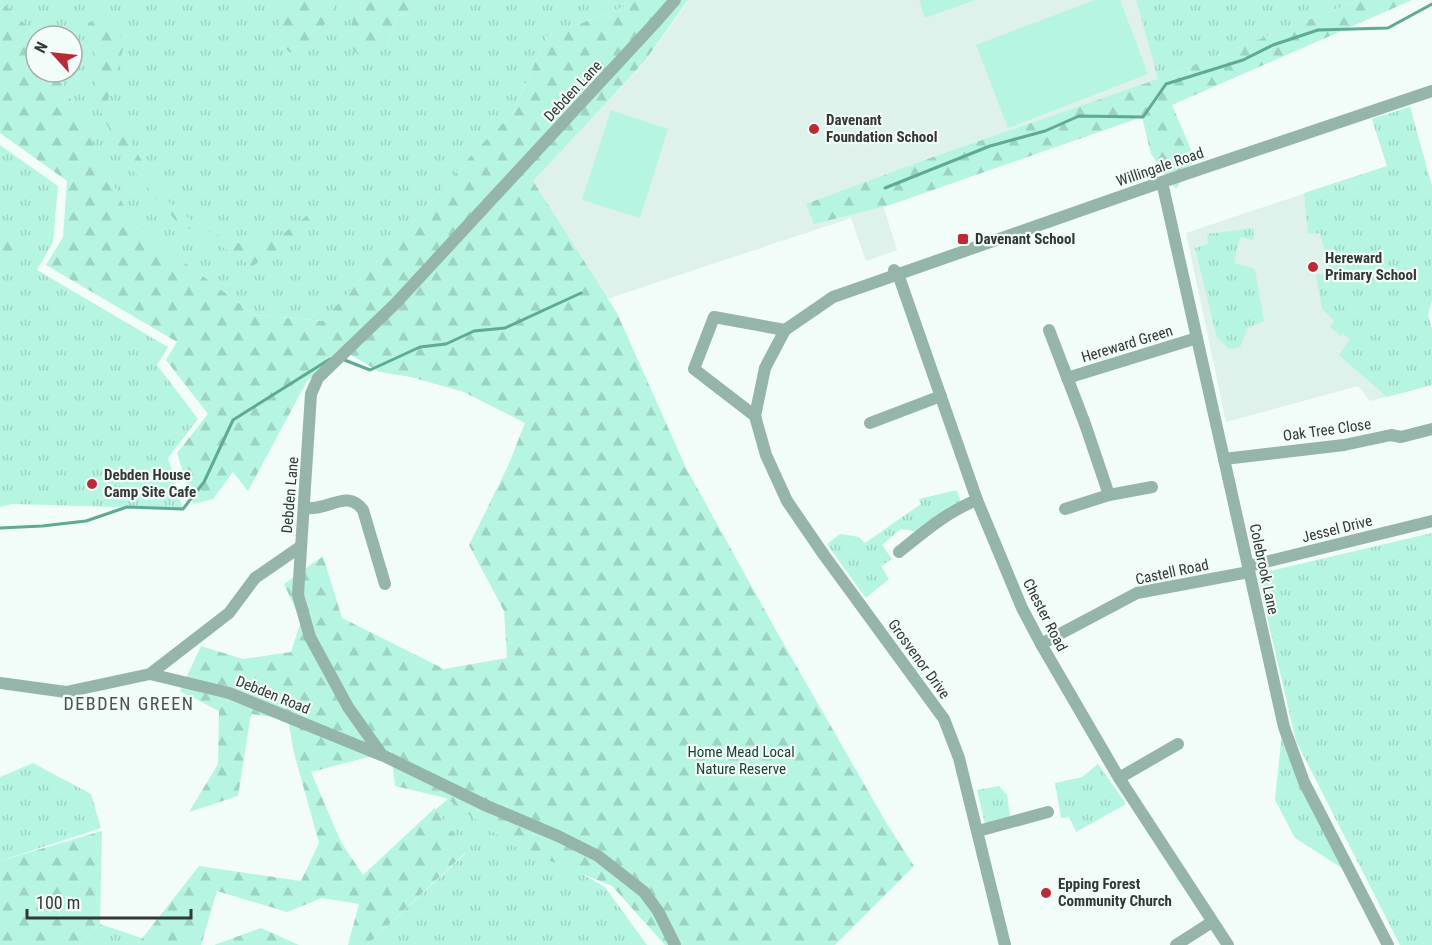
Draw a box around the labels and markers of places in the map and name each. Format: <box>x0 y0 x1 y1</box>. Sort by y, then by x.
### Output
place label: Davenant Foundation School <box>826 111 937 146</box>
marker: Davenant Foundation School <box>807 122 821 136</box>
place label: Davenant School <box>975 230 1075 248</box>
marker: Davenant School <box>956 232 970 246</box>
place label: Hereward Primary School <box>1325 249 1417 284</box>
marker: Hereward Primary School <box>1306 260 1320 274</box>
place label: Debden House Camp Site Cafe <box>104 466 196 501</box>
marker: Debden House Camp Site Cafe <box>85 477 99 491</box>
place label: Epping Forest Community Church <box>1058 875 1172 910</box>
marker: Epping Forest Community Church <box>1039 886 1053 900</box>

